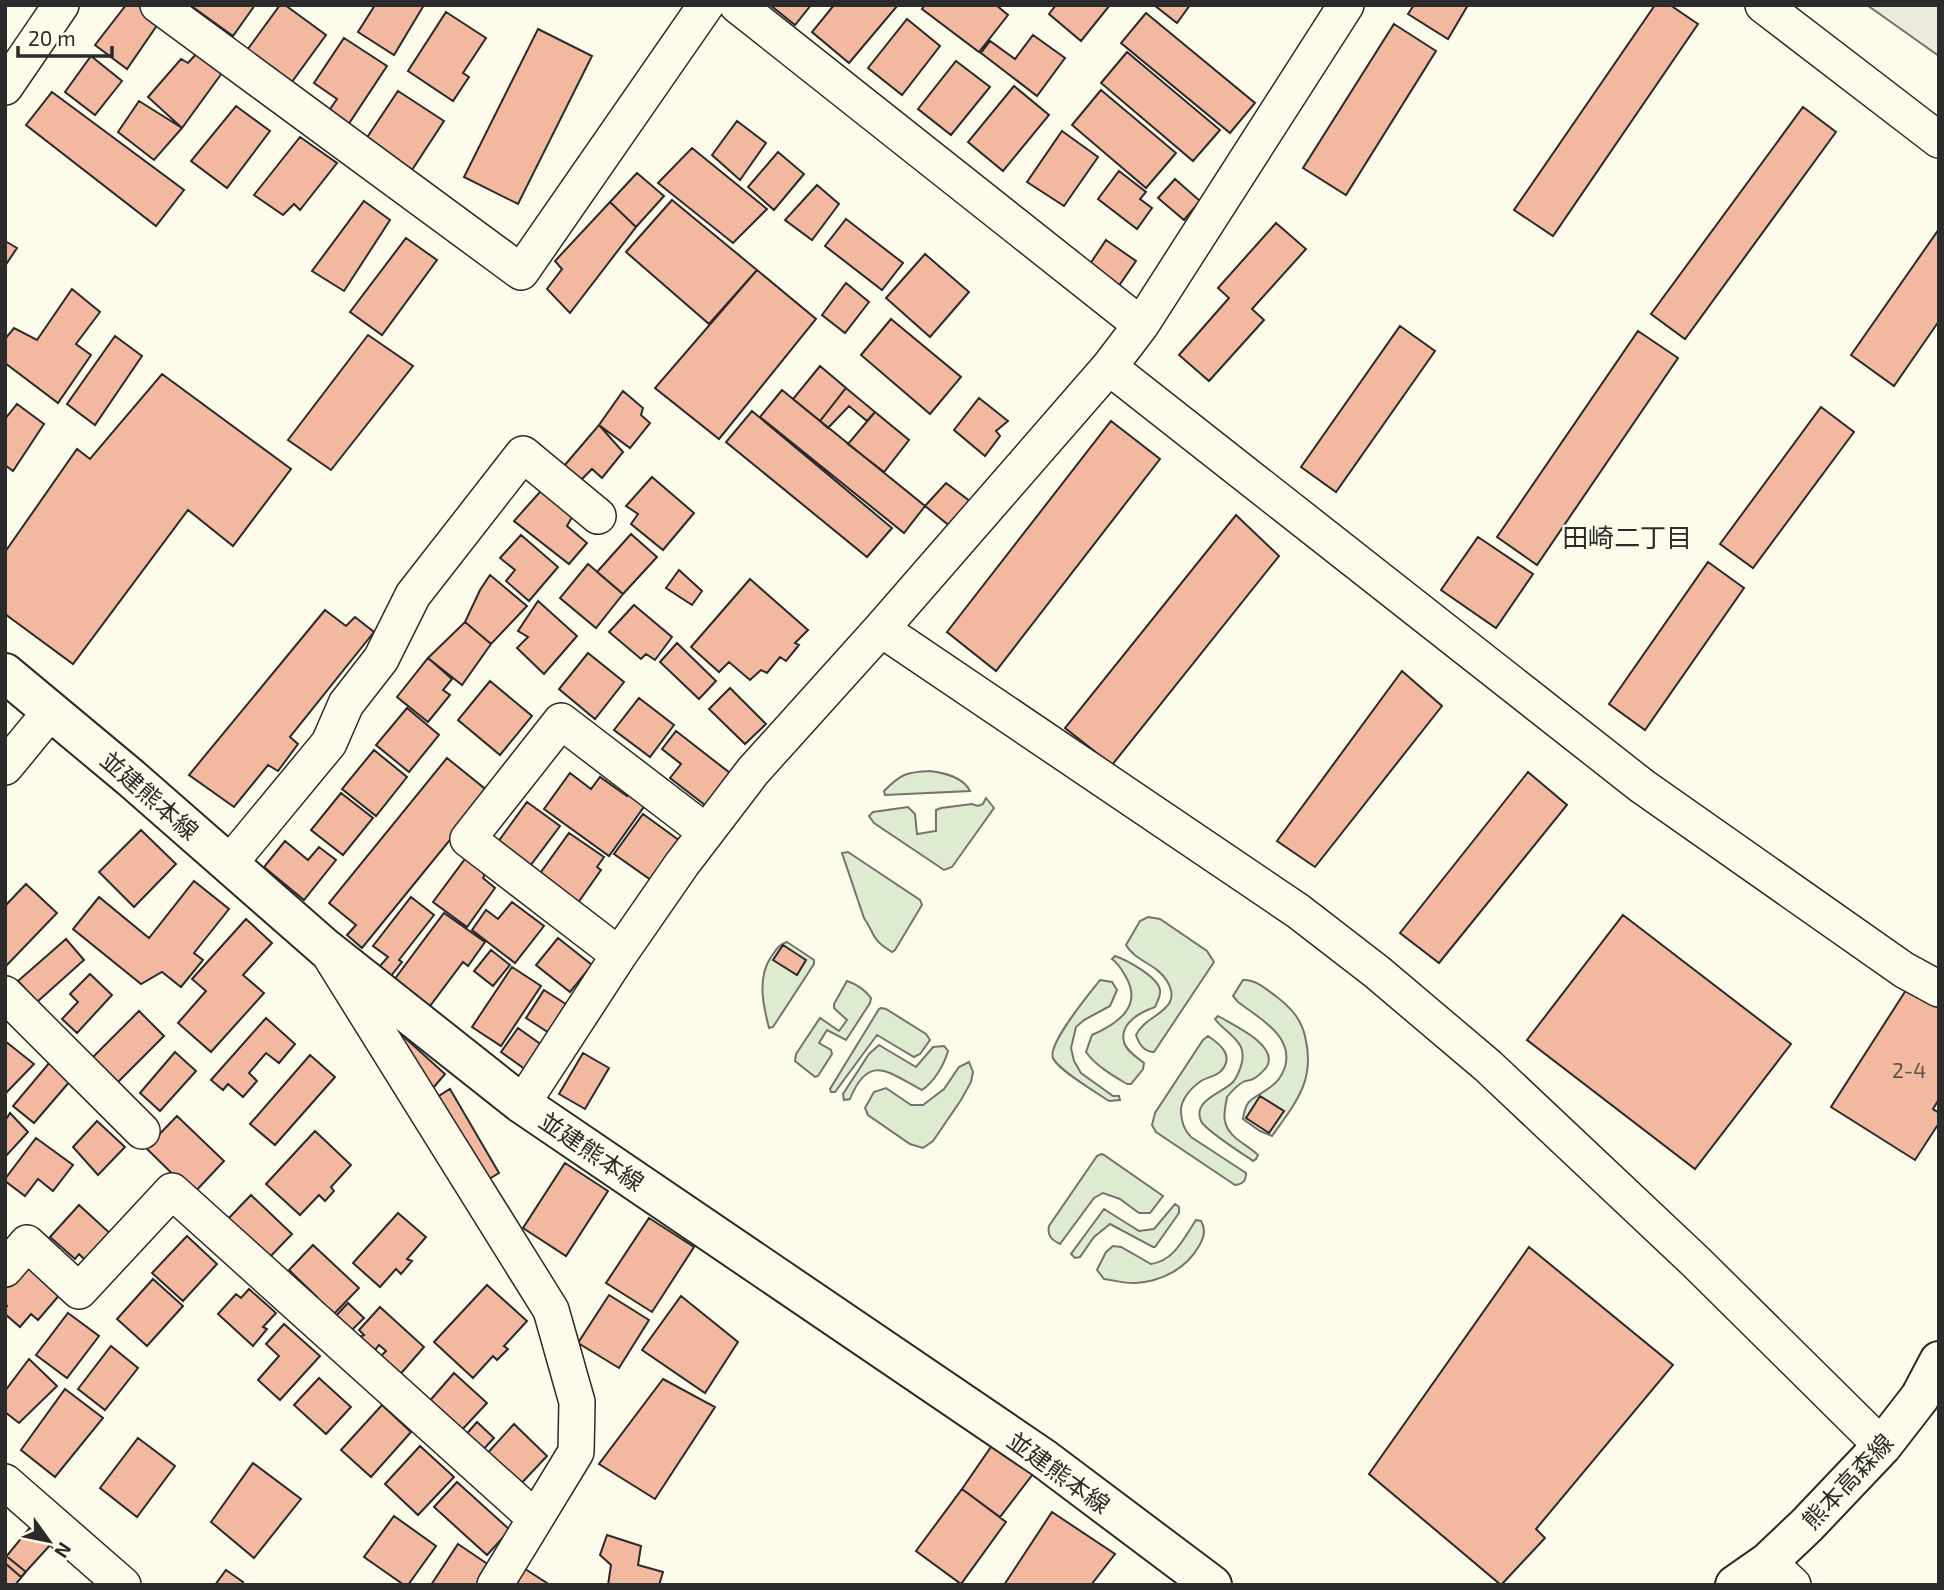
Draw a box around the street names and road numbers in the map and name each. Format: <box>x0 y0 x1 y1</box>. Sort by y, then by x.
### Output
street label: 並建熊本線 <box>95 745 205 845</box>
street label: 並建熊本線 <box>534 1105 650 1197</box>
street label: 並建熊本線 <box>1002 1425 1116 1519</box>
street label: 熊本高森線 <box>1795 1427 1899 1535</box>

